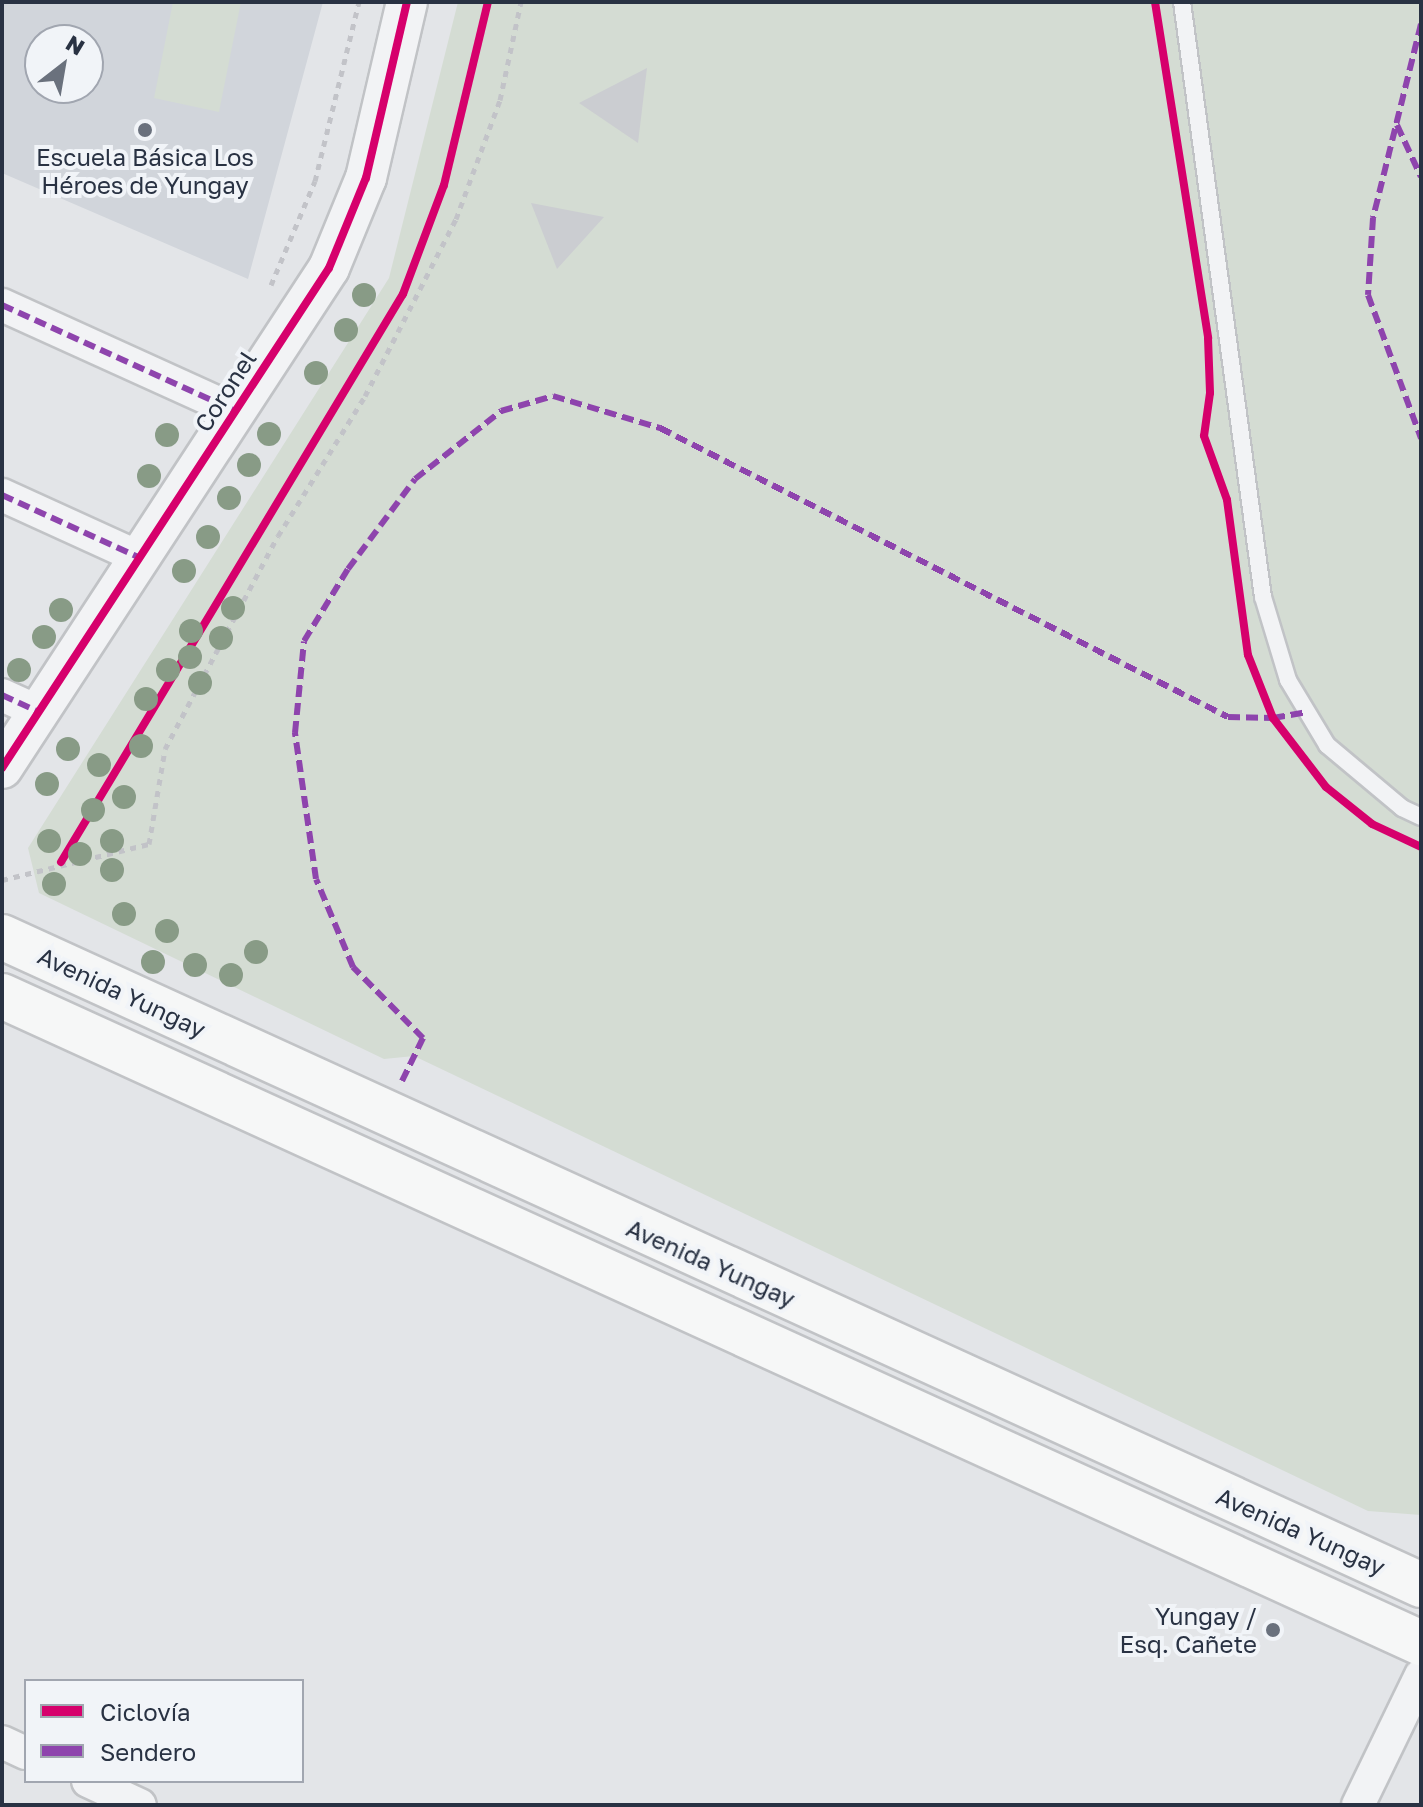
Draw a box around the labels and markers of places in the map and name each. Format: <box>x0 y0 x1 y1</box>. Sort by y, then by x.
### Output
marker: Escuela Básica Los Héroes de Yungay <box>136 121 154 139</box>
place label: Escuela Básica Los Héroes de Yungay <box>36 143 254 199</box>
place label: Yungay / Esq. Cañete <box>1120 1602 1257 1658</box>
marker: Yungay / Esq. Cañete <box>1264 1621 1282 1639</box>

